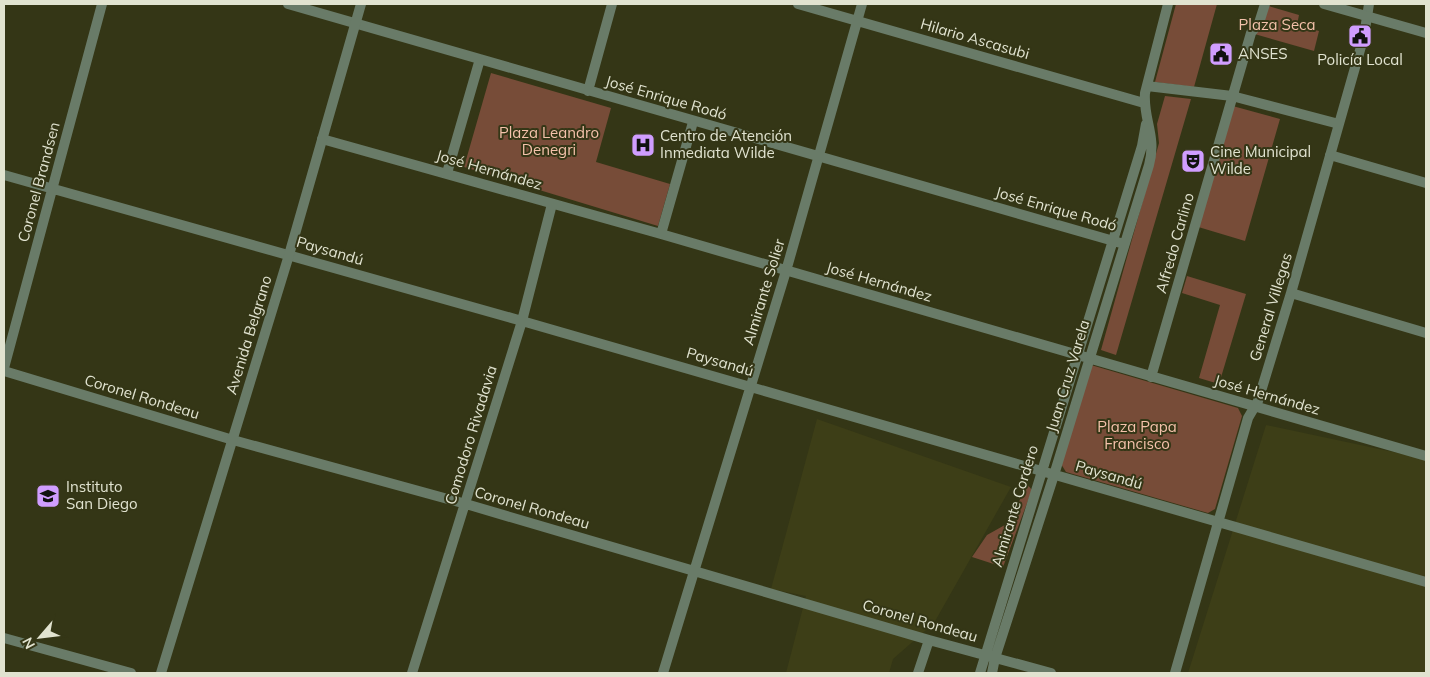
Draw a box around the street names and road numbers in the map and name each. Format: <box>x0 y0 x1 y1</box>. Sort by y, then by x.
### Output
street label: Hilario Ascasubi <box>918 14 1032 63</box>
street label: José Enrique Rodó <box>603 71 729 124</box>
street label: Coronel Brandsen <box>13 120 64 244</box>
street label: José Hernández <box>434 145 545 194</box>
street label: José Enrique Rodó <box>993 182 1119 235</box>
street label: Alfredo Carlino <box>1151 190 1198 295</box>
street label: Paysandú <box>294 232 366 269</box>
street label: Almirante Solier <box>738 236 789 347</box>
street label: General Villegas <box>1245 250 1296 364</box>
street label: José Hernández <box>824 257 935 306</box>
street label: Avenida Belgrano <box>221 273 276 397</box>
street label: Juan Cruz Varela <box>1041 318 1094 434</box>
street label: Paysandú <box>684 343 756 380</box>
street label: Comodoro Rivadavia <box>440 363 501 507</box>
street label: Coronel Rondeau <box>82 370 202 423</box>
street label: José Hernández <box>1212 370 1323 419</box>
street label: Almirante Cordero <box>987 443 1042 569</box>
street label: Paysandú <box>1073 456 1145 493</box>
street label: Coronel Rondeau <box>472 482 592 533</box>
street label: Coronel Rondeau <box>860 595 980 646</box>

